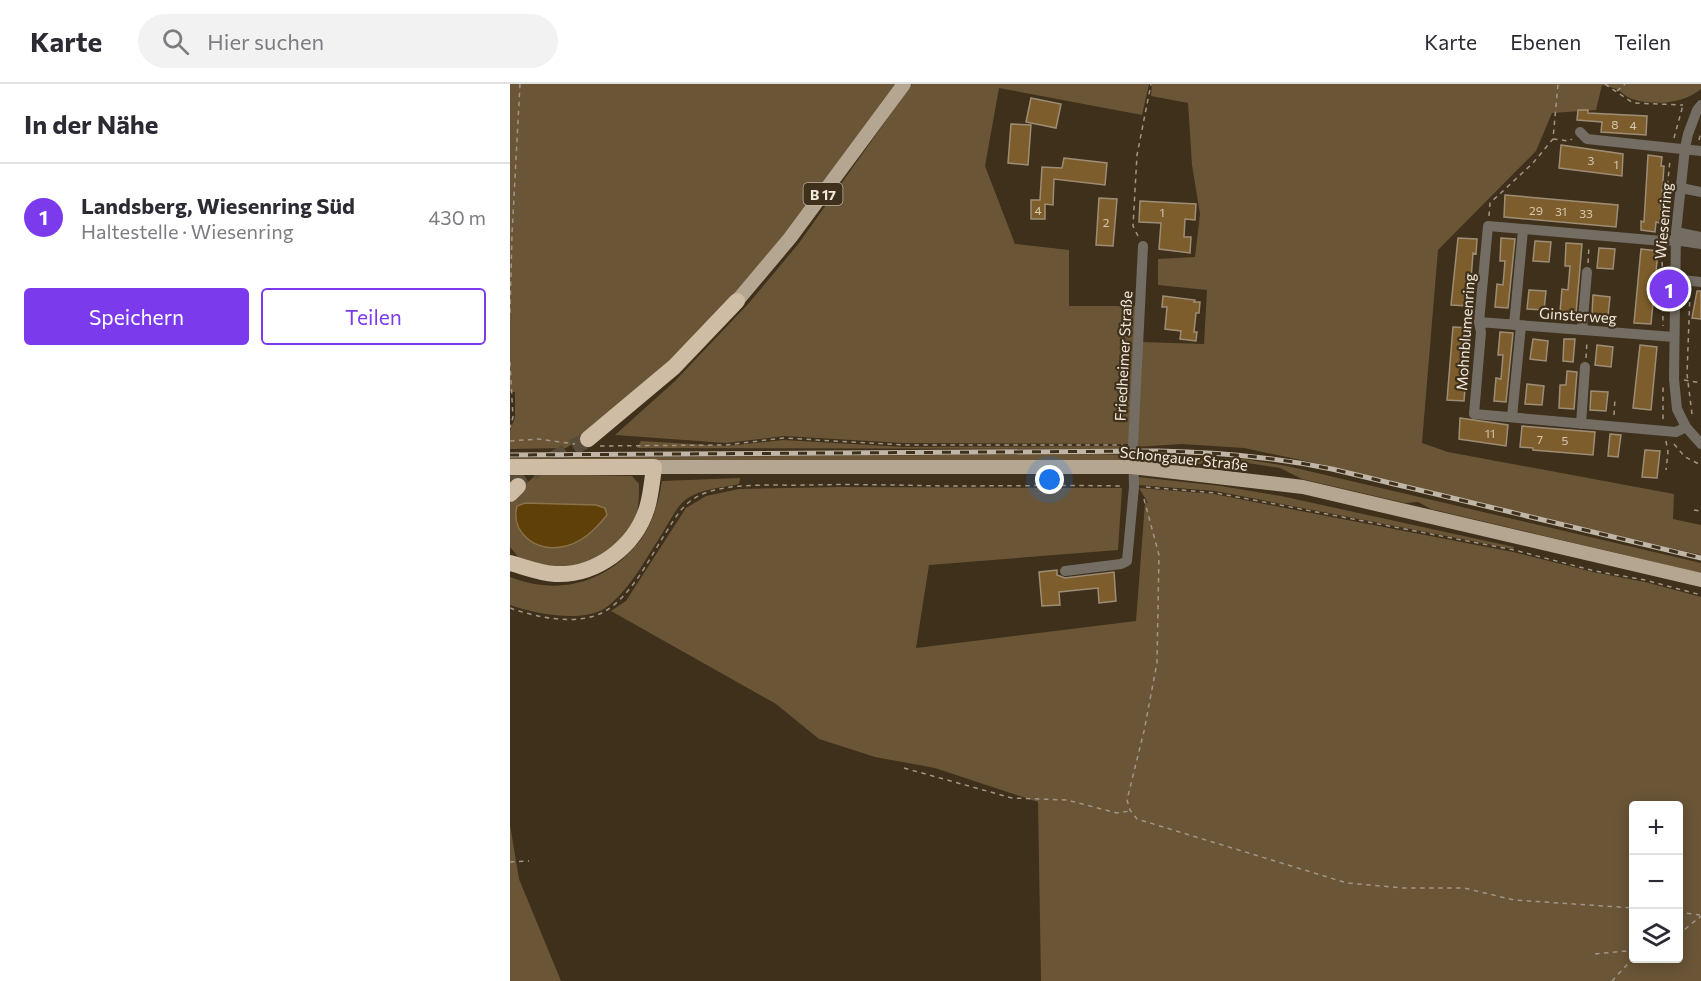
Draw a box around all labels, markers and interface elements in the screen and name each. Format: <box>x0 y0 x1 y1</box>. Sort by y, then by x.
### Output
search box <box>138 14 558 68</box>
text: Karte <box>30 24 102 58</box>
icon: search <box>159 25 192 58</box>
text: Hier suchen <box>207 28 324 55</box>
text: Karte <box>1424 29 1477 54</box>
text: Ebenen <box>1510 29 1581 54</box>
text: Teilen <box>1614 29 1671 54</box>
text: In der Nähe <box>24 108 159 139</box>
house number: 8 <box>1611 117 1619 131</box>
house number: 4 <box>1629 118 1637 132</box>
house number: 3 <box>1588 153 1595 167</box>
house number: 1 <box>1613 157 1619 171</box>
street label: Wiesenring <box>1651 182 1675 260</box>
road number: B 17 <box>804 183 842 205</box>
text: Landsberg, Wiesenring Süd <box>81 192 355 219</box>
house number: 4 <box>1034 203 1042 217</box>
house number: 29 <box>1529 203 1543 217</box>
house number: 31 <box>1555 204 1567 218</box>
text: 1 <box>39 205 48 229</box>
text: 430 m <box>428 205 486 229</box>
house number: 1 <box>1159 205 1165 219</box>
house number: 33 <box>1579 206 1593 220</box>
house number: 2 <box>1103 215 1110 229</box>
text: Haltestelle · Wiesenring <box>81 219 294 243</box>
pin: 1 <box>1650 266 1688 312</box>
street label: Mohnblumenring <box>1452 273 1478 391</box>
button: Speichern <box>24 288 249 345</box>
button: Teilen <box>261 288 486 345</box>
street label: Friedheimer Straße <box>1111 290 1135 422</box>
street label: Ginsterweg <box>1538 303 1618 327</box>
house number: 11 <box>1485 426 1495 440</box>
house number: 7 <box>1537 432 1543 446</box>
house number: 5 <box>1562 433 1569 447</box>
street label: Schongauer Straße <box>1119 442 1249 474</box>
your location <box>1035 465 1064 494</box>
map controls <box>1629 801 1683 963</box>
button: + <box>1629 801 1683 855</box>
button: − <box>1629 855 1683 909</box>
button: layers <box>1629 909 1683 963</box>

